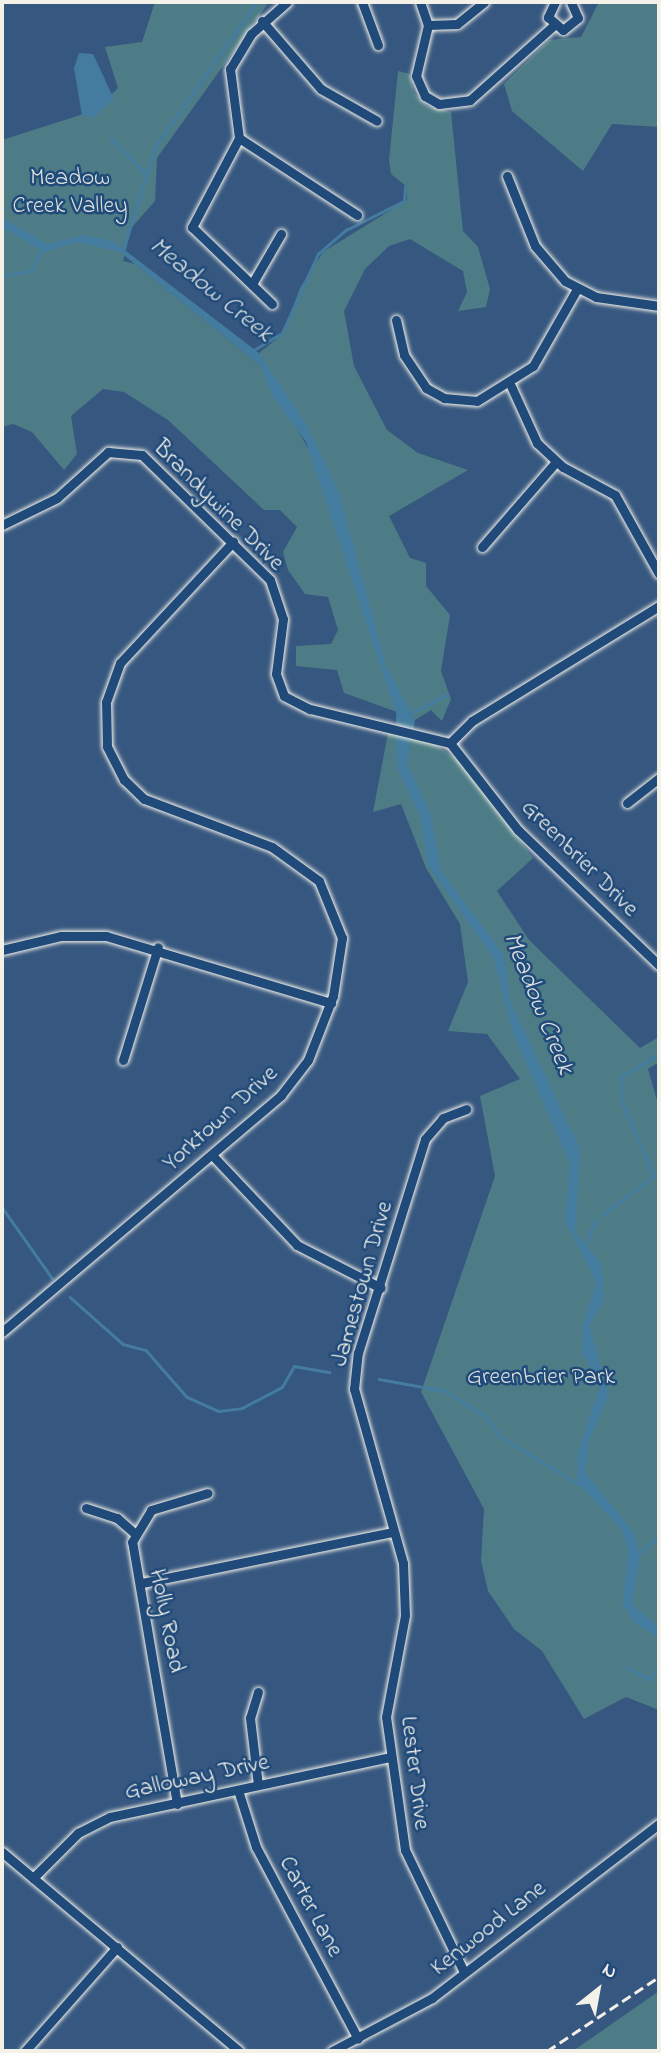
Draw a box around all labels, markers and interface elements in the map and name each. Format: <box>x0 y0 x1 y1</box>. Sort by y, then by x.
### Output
park label: Meadow Creek Valley <box>12 165 128 221</box>
water label: Meadow Creek <box>142 232 278 350</box>
street label: Brandywine Drive <box>146 434 290 578</box>
street label: Greenbrier Drive <box>514 794 644 924</box>
water label: Meadow Creek <box>494 929 580 1079</box>
street label: Yorktown Drive <box>158 1060 284 1178</box>
street label: Jamestown Drive <box>326 1198 400 1370</box>
park label: Greenbrier Park <box>467 1364 615 1392</box>
street label: Holly Road <box>142 1567 190 1675</box>
street label: Lester Drive <box>393 1715 435 1831</box>
street label: Galloway Drive <box>122 1749 272 1807</box>
street label: Carter Lane <box>271 1852 349 1962</box>
street label: Kenwood Lane <box>426 1875 552 1983</box>
north arrow <box>563 1955 633 2025</box>
text: N <box>597 1957 622 1986</box>

